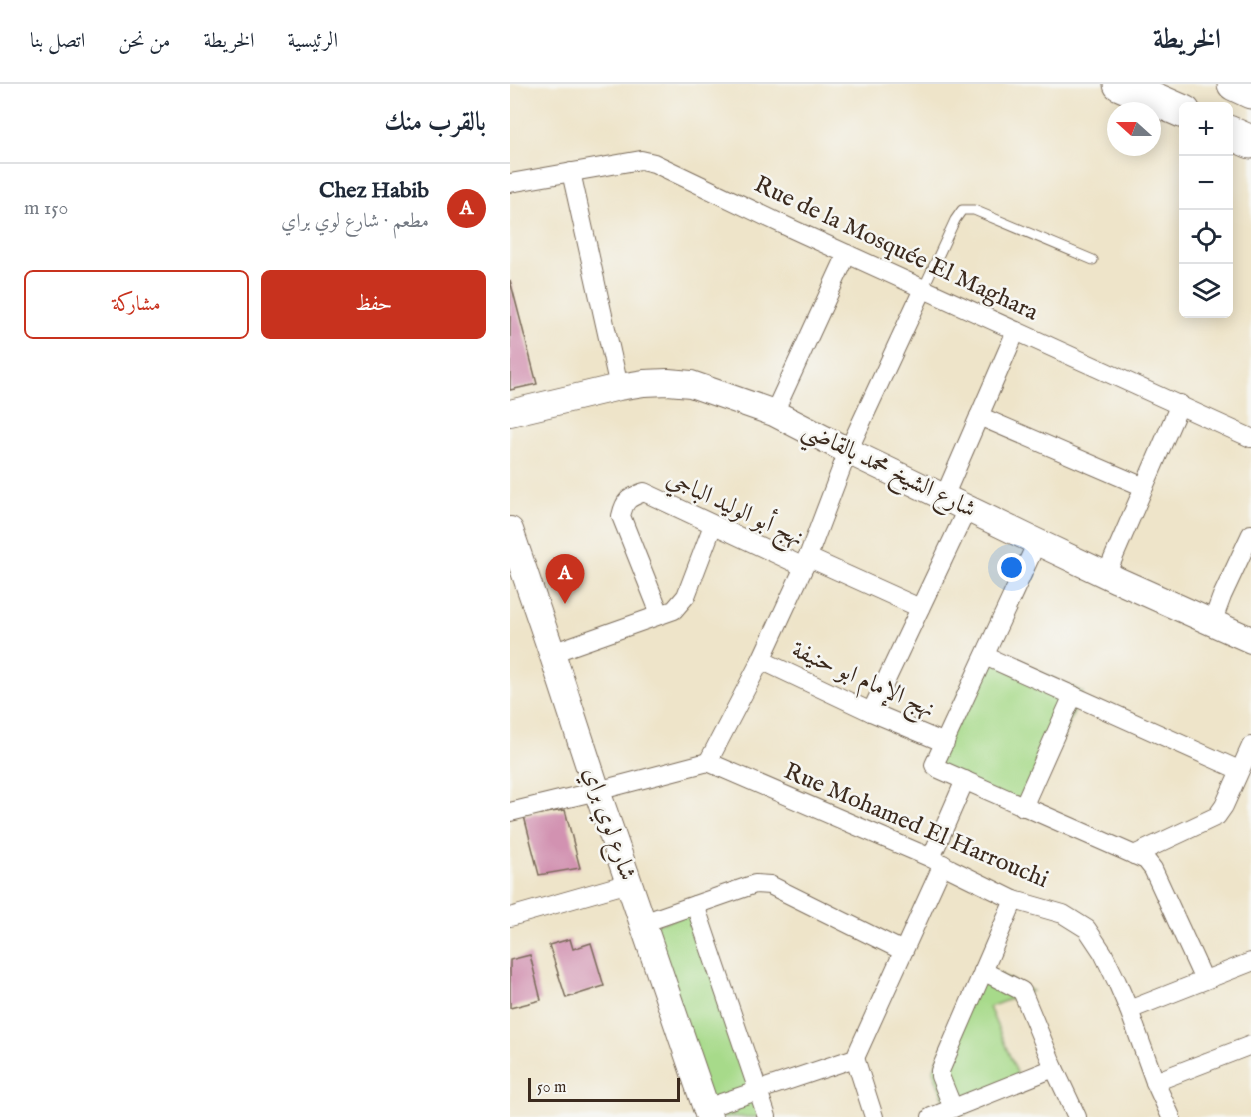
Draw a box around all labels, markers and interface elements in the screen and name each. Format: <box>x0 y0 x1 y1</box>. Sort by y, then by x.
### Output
text: الخريطة <box>1153 23 1221 58</box>
text: اتصل بنا <box>30 28 85 55</box>
text: من نحن <box>118 28 170 55</box>
text: الخريطة <box>203 28 255 55</box>
text: الرئيسية <box>288 28 338 55</box>
north arrow <box>1107 102 1161 156</box>
map controls <box>1179 102 1233 318</box>
button: + <box>1179 102 1233 156</box>
text: بالقرب منك <box>384 106 486 139</box>
button: − <box>1179 156 1233 210</box>
street label: Rue de la Mosquée El Maghara <box>749 169 1044 329</box>
text: Chez Habib <box>319 177 429 205</box>
text: 150 m <box>24 196 68 221</box>
text: A <box>460 196 473 221</box>
text: مطعم · شارع لوي براي <box>281 209 429 234</box>
button: locate <box>1179 210 1233 264</box>
button: layers <box>1179 264 1233 318</box>
button: مشاركة <box>24 270 249 339</box>
button: حفظ <box>261 270 486 339</box>
street label: شارع الشيخ محمد بالقاضي <box>795 415 981 530</box>
street label: نهج أبو الوليد الباجي <box>660 461 810 558</box>
your location <box>997 553 1026 582</box>
pin: A <box>546 554 584 604</box>
street label: نهج الإمام ابو حنيفة <box>785 635 940 729</box>
street label: Rue Mohamed El Harrouchi <box>779 756 1053 896</box>
street label: شارع لوي براي <box>572 763 643 886</box>
scale bar <box>528 1075 680 1102</box>
text: 50 m <box>537 1078 566 1098</box>

